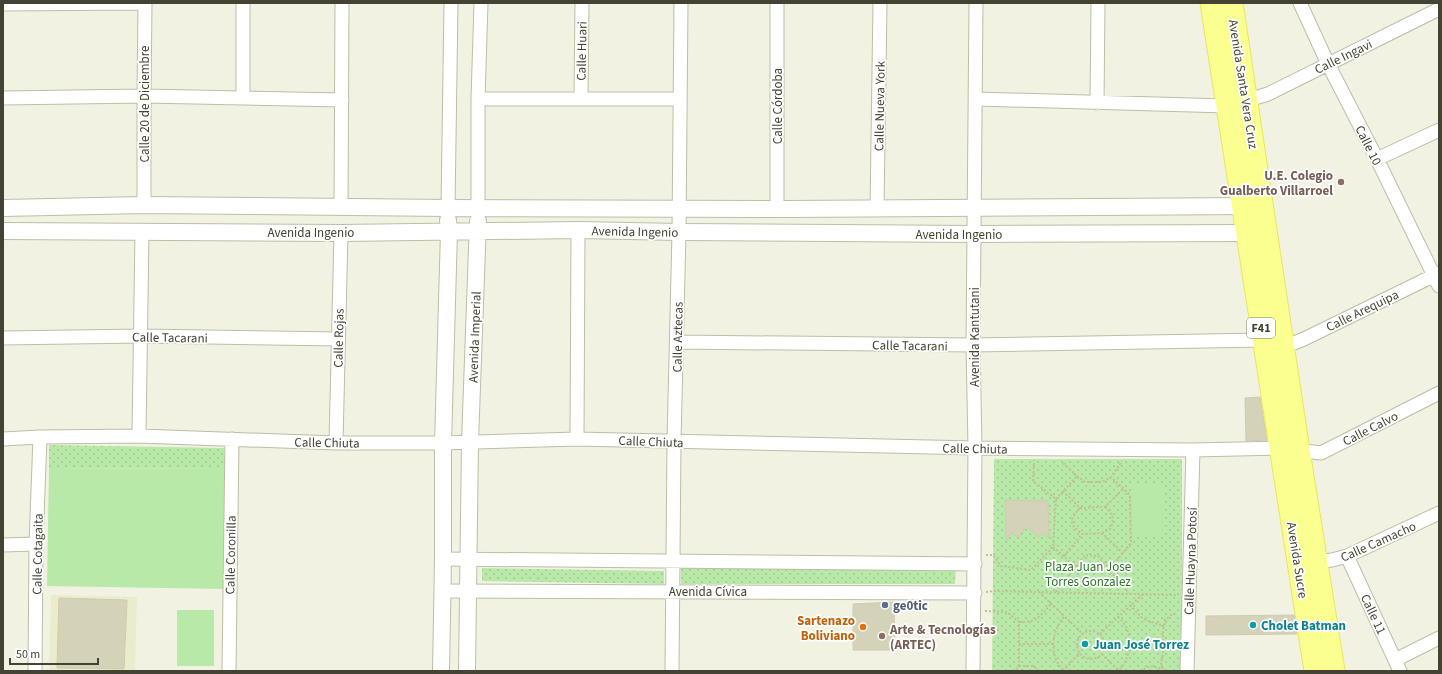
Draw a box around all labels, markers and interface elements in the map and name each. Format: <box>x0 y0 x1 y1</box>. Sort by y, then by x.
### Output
street label: Avenida Santa Vera Cruz <box>1224 18 1262 151</box>
street label: Calle Huari <box>572 21 592 81</box>
street label: Calle Ingavi <box>1311 35 1375 79</box>
street label: Calle 20 de Diciembre <box>136 45 154 163</box>
street label: Calle Nueva York <box>870 60 890 151</box>
street label: Calle Córdoba <box>769 68 787 144</box>
street label: Calle 10 <box>1350 122 1386 169</box>
place label: U.E. Colegio Gualberto Villarroel <box>1220 167 1333 200</box>
marker: U.E. Colegio Gualberto Villarroel <box>1336 177 1346 187</box>
street label: Avenida Ingenio <box>591 222 679 242</box>
street label: Avenida Ingenio <box>268 224 354 242</box>
street label: Avenida Ingenio <box>916 226 1002 244</box>
street label: Calle Arequipa <box>1323 286 1402 336</box>
street label: Avenida Kantutani <box>966 287 984 387</box>
street label: Avenida Imperial <box>464 291 486 383</box>
street label: Calle Aztecas <box>668 301 688 373</box>
street label: Calle Rojas <box>329 308 349 368</box>
road number: F41 <box>1247 318 1275 338</box>
street label: Calle Tacarani <box>132 328 208 348</box>
street label: Calle Tacarani <box>872 336 948 356</box>
street label: Calle Calvo <box>1340 407 1401 451</box>
street label: Calle Chiuta <box>618 432 684 452</box>
street label: Calle Chiuta <box>294 433 360 453</box>
street label: Calle Chiuta <box>942 439 1008 459</box>
street label: Calle Huayna Potosí <box>1180 506 1202 615</box>
street label: Calle Cotagaita <box>28 513 48 595</box>
street label: Calle Coronilla <box>221 515 241 595</box>
street label: Calle Camacho <box>1338 517 1419 567</box>
street label: Avenida Sucre <box>1282 521 1312 600</box>
park label: Plaza Juan Jose Torres Gonzalez <box>1045 558 1131 591</box>
street label: Avenida Cívica <box>669 583 747 601</box>
street label: Calle 11 <box>1356 591 1390 638</box>
place label: ge0tic <box>893 597 928 615</box>
marker: ge0tic <box>880 600 890 610</box>
place label: Sartenazo Boliviano <box>797 612 855 645</box>
place label: Cholet Batman <box>1261 617 1346 635</box>
marker: Cholet Batman <box>1248 620 1258 630</box>
place label: Arte & Tecnologías (ARTEC) <box>889 621 996 654</box>
marker: Sartenazo Boliviano <box>858 622 868 632</box>
marker: Arte & Tecnologías (ARTEC) <box>877 631 887 641</box>
place label: Juan José Torrez <box>1093 636 1189 654</box>
marker: Juan José Torrez <box>1080 639 1090 649</box>
scale bar <box>10 640 98 666</box>
text: 50 m <box>16 646 40 663</box>

